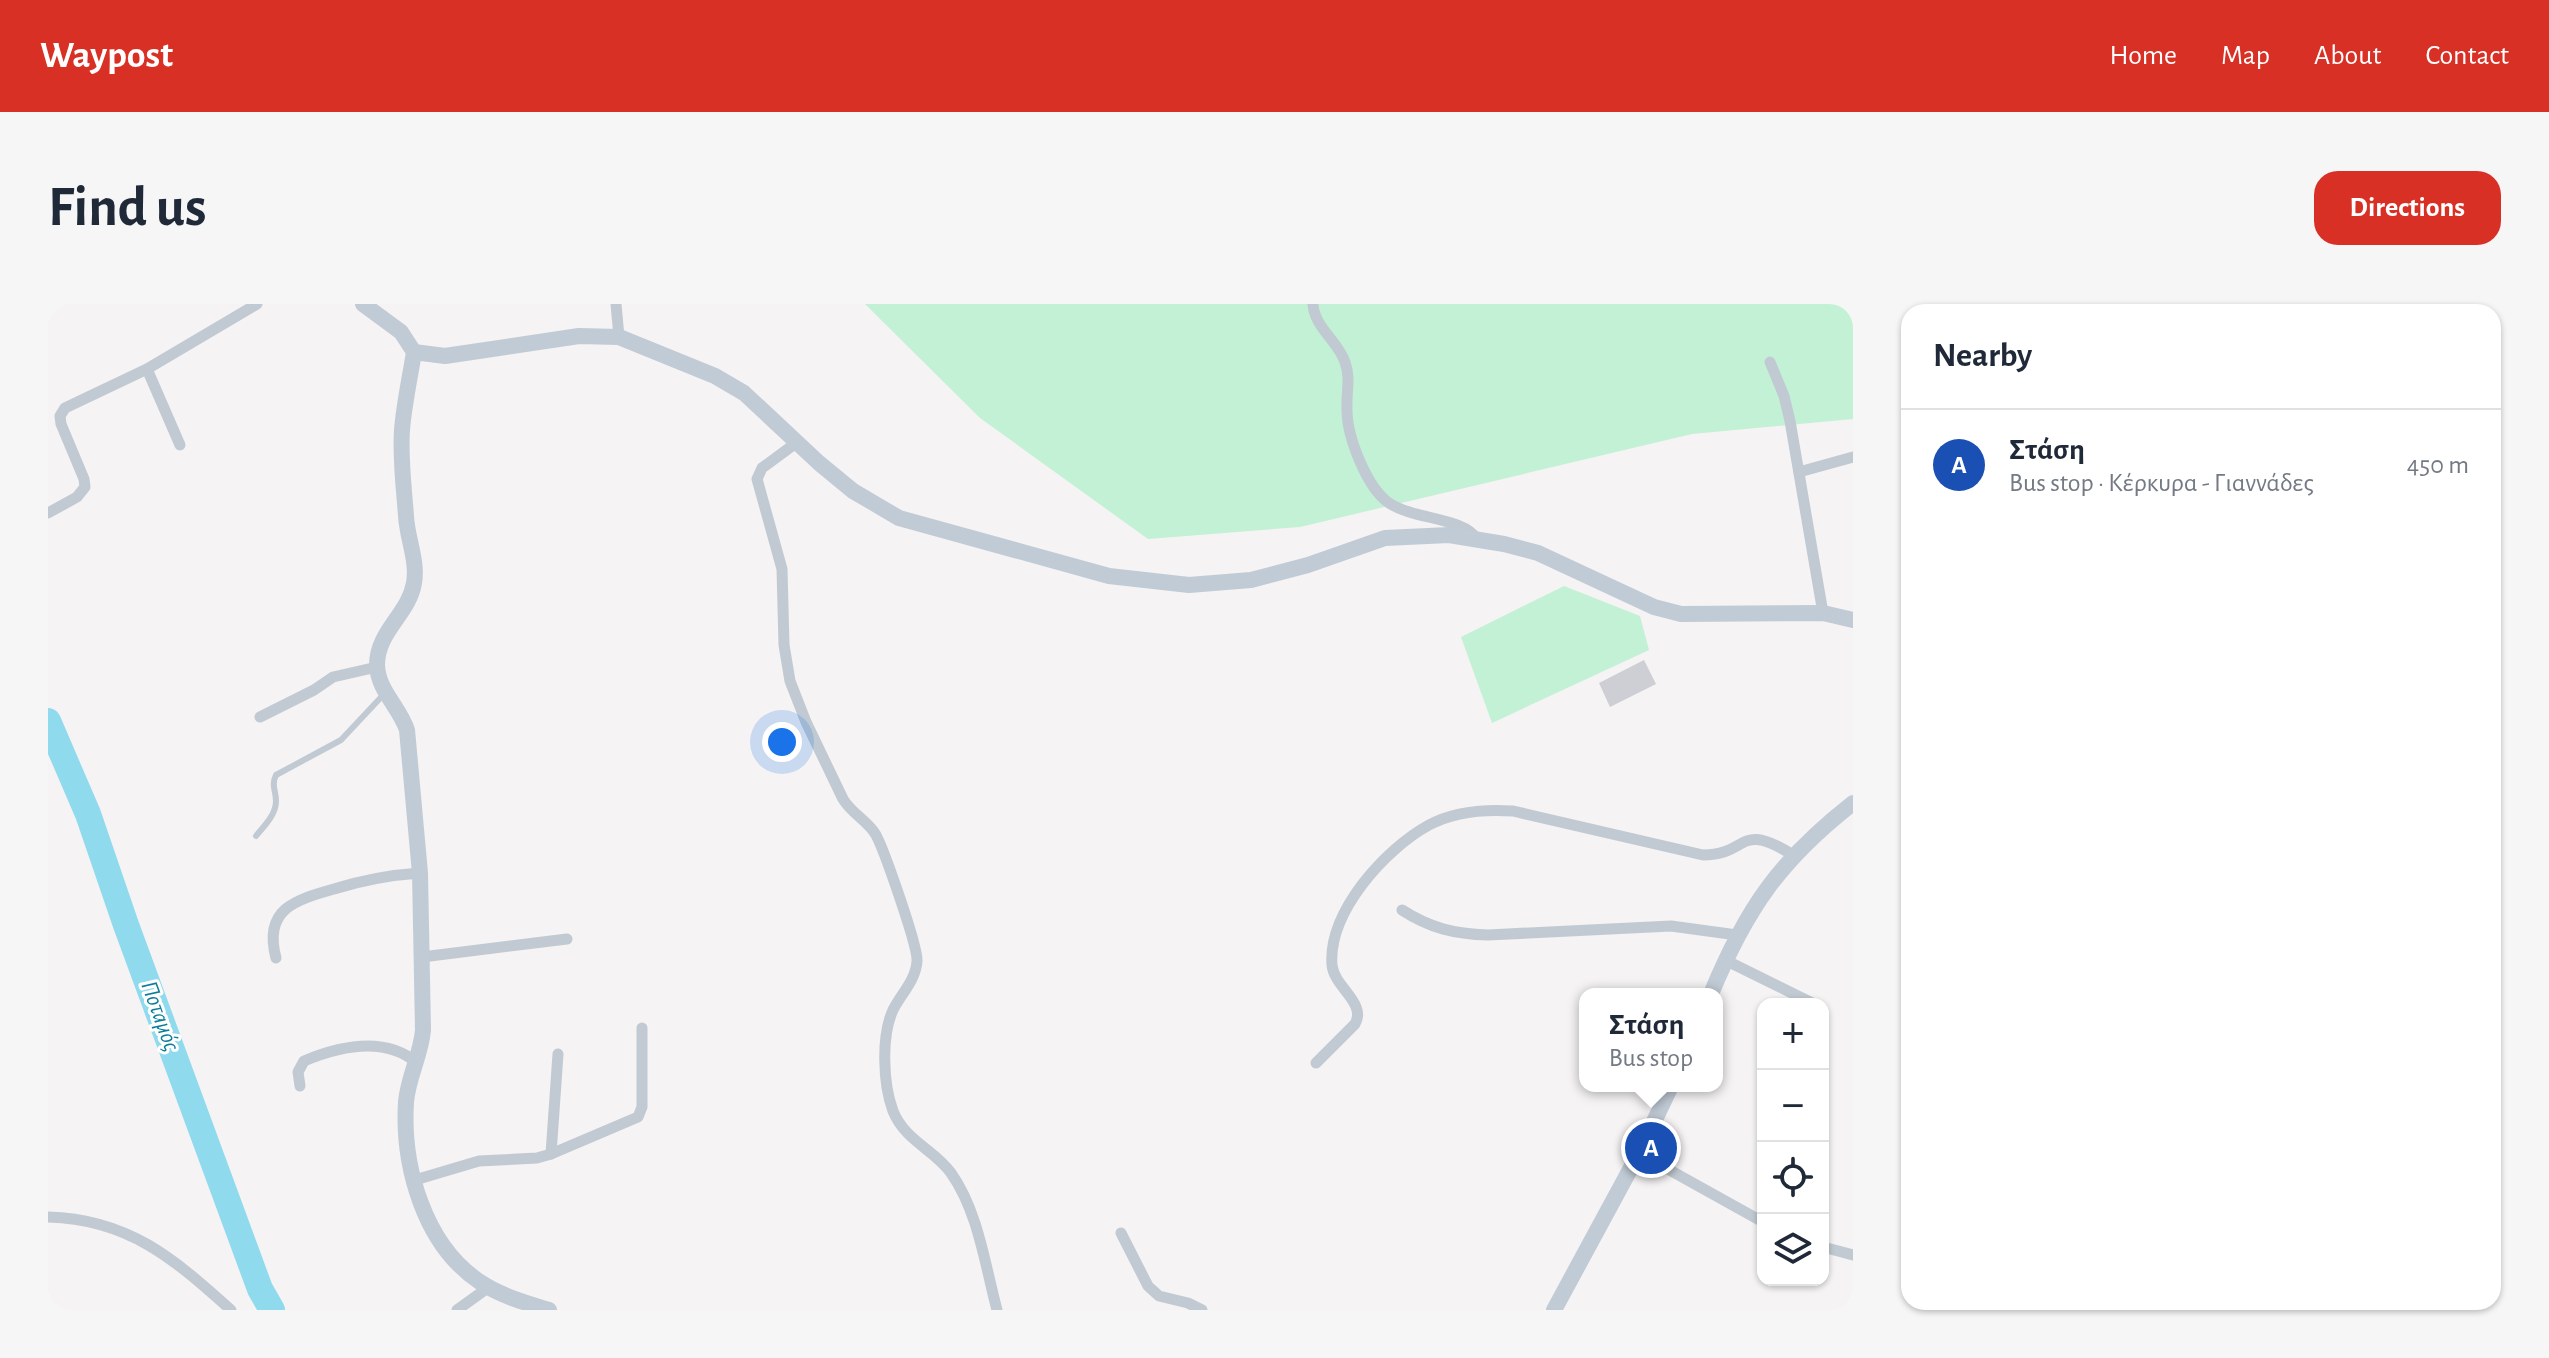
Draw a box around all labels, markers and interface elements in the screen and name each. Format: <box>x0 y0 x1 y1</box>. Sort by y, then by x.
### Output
text: Waypost <box>40 37 173 75</box>
text: Home <box>2110 42 2177 70</box>
text: Map <box>2221 42 2270 70</box>
text: About <box>2314 42 2382 70</box>
text: Contact <box>2426 42 2509 70</box>
button: Directions <box>2314 171 2501 245</box>
text: Find us <box>48 180 206 236</box>
text: Nearby <box>1933 339 2032 373</box>
text: Στάση <box>2009 435 2085 465</box>
text: A <box>1951 452 1967 478</box>
text: 450 m <box>2407 452 2469 478</box>
text: Bus stop · Κέρκυρα - Γιαννάδες <box>2009 470 2314 496</box>
your location <box>762 722 802 762</box>
water label: Ποταμός <box>136 978 184 1055</box>
popup <box>1579 988 1723 1092</box>
map controls <box>1757 998 1829 1286</box>
button: + <box>1757 998 1829 1070</box>
text: Στάση <box>1609 1010 1685 1040</box>
text: Bus stop <box>1609 1045 1693 1071</box>
button: − <box>1757 1070 1829 1142</box>
pin: A <box>1625 1118 1677 1178</box>
button: locate <box>1757 1142 1829 1214</box>
button: layers <box>1757 1214 1829 1286</box>

